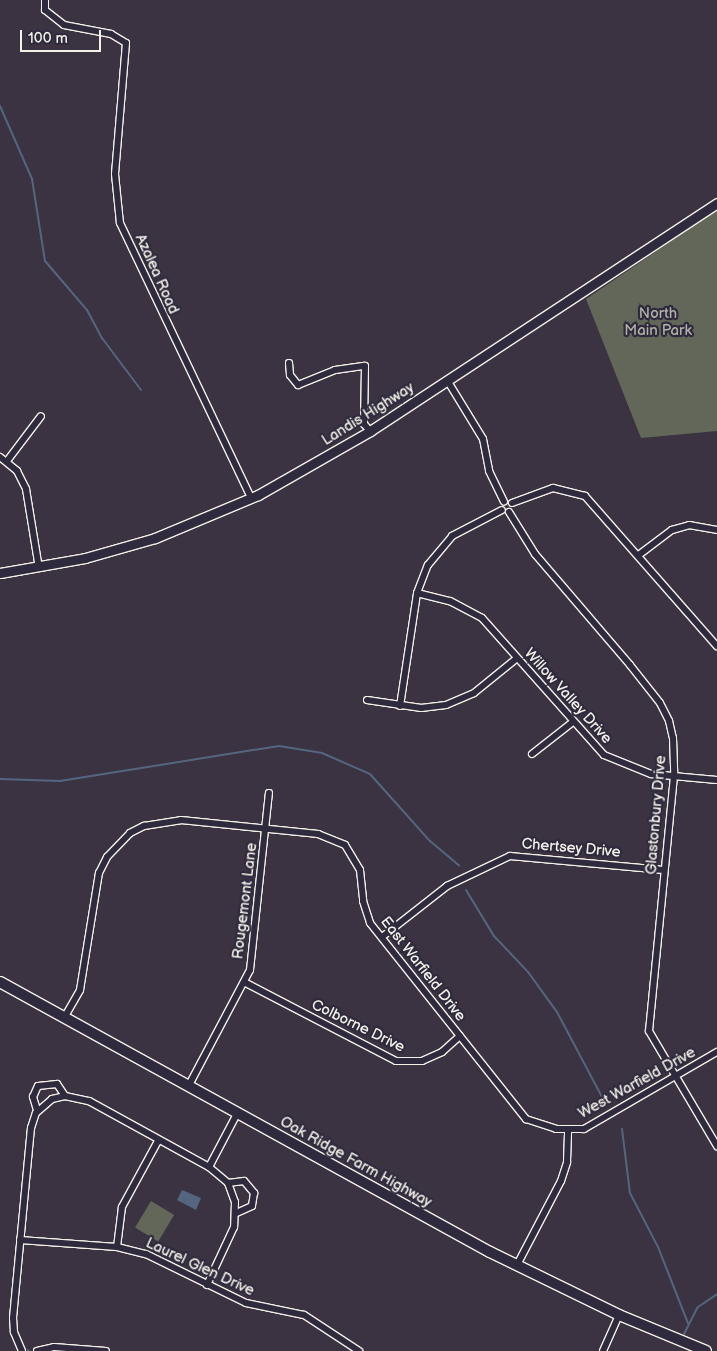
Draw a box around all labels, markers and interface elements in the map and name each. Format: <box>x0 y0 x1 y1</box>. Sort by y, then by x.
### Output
scale bar <box>22 20 104 52</box>
text: 100 m <box>28 29 68 48</box>
street label: Azalea Road <box>131 231 183 317</box>
park label: North Main Park <box>624 304 692 339</box>
street label: Landis Highway <box>319 378 417 450</box>
street label: Willow Valley Drive <box>520 644 616 748</box>
street label: Glastonbury Drive <box>642 754 670 876</box>
street label: Chertsey Drive <box>520 835 622 861</box>
street label: Rougemont Lane <box>229 842 261 960</box>
street label: East Warfield Drive <box>376 913 470 1025</box>
street label: Colborne Drive <box>308 996 408 1056</box>
street label: West Warfield Drive <box>575 1043 699 1123</box>
street label: Oak Ridge Farm Highway <box>277 1113 435 1211</box>
street label: Laurel Glen Drive <box>143 1234 257 1300</box>

